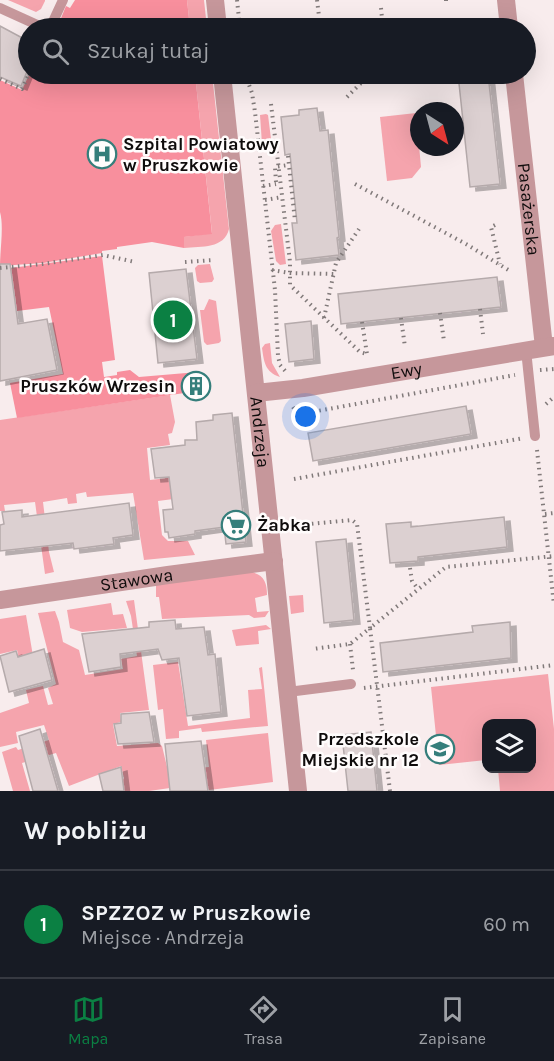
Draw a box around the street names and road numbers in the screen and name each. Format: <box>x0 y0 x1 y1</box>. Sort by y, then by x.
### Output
street label: Pasażerska <box>513 162 545 257</box>
street label: Ewy <box>389 357 424 384</box>
street label: Andrzeja <box>245 395 275 469</box>
street label: Stawowa <box>99 563 174 596</box>

